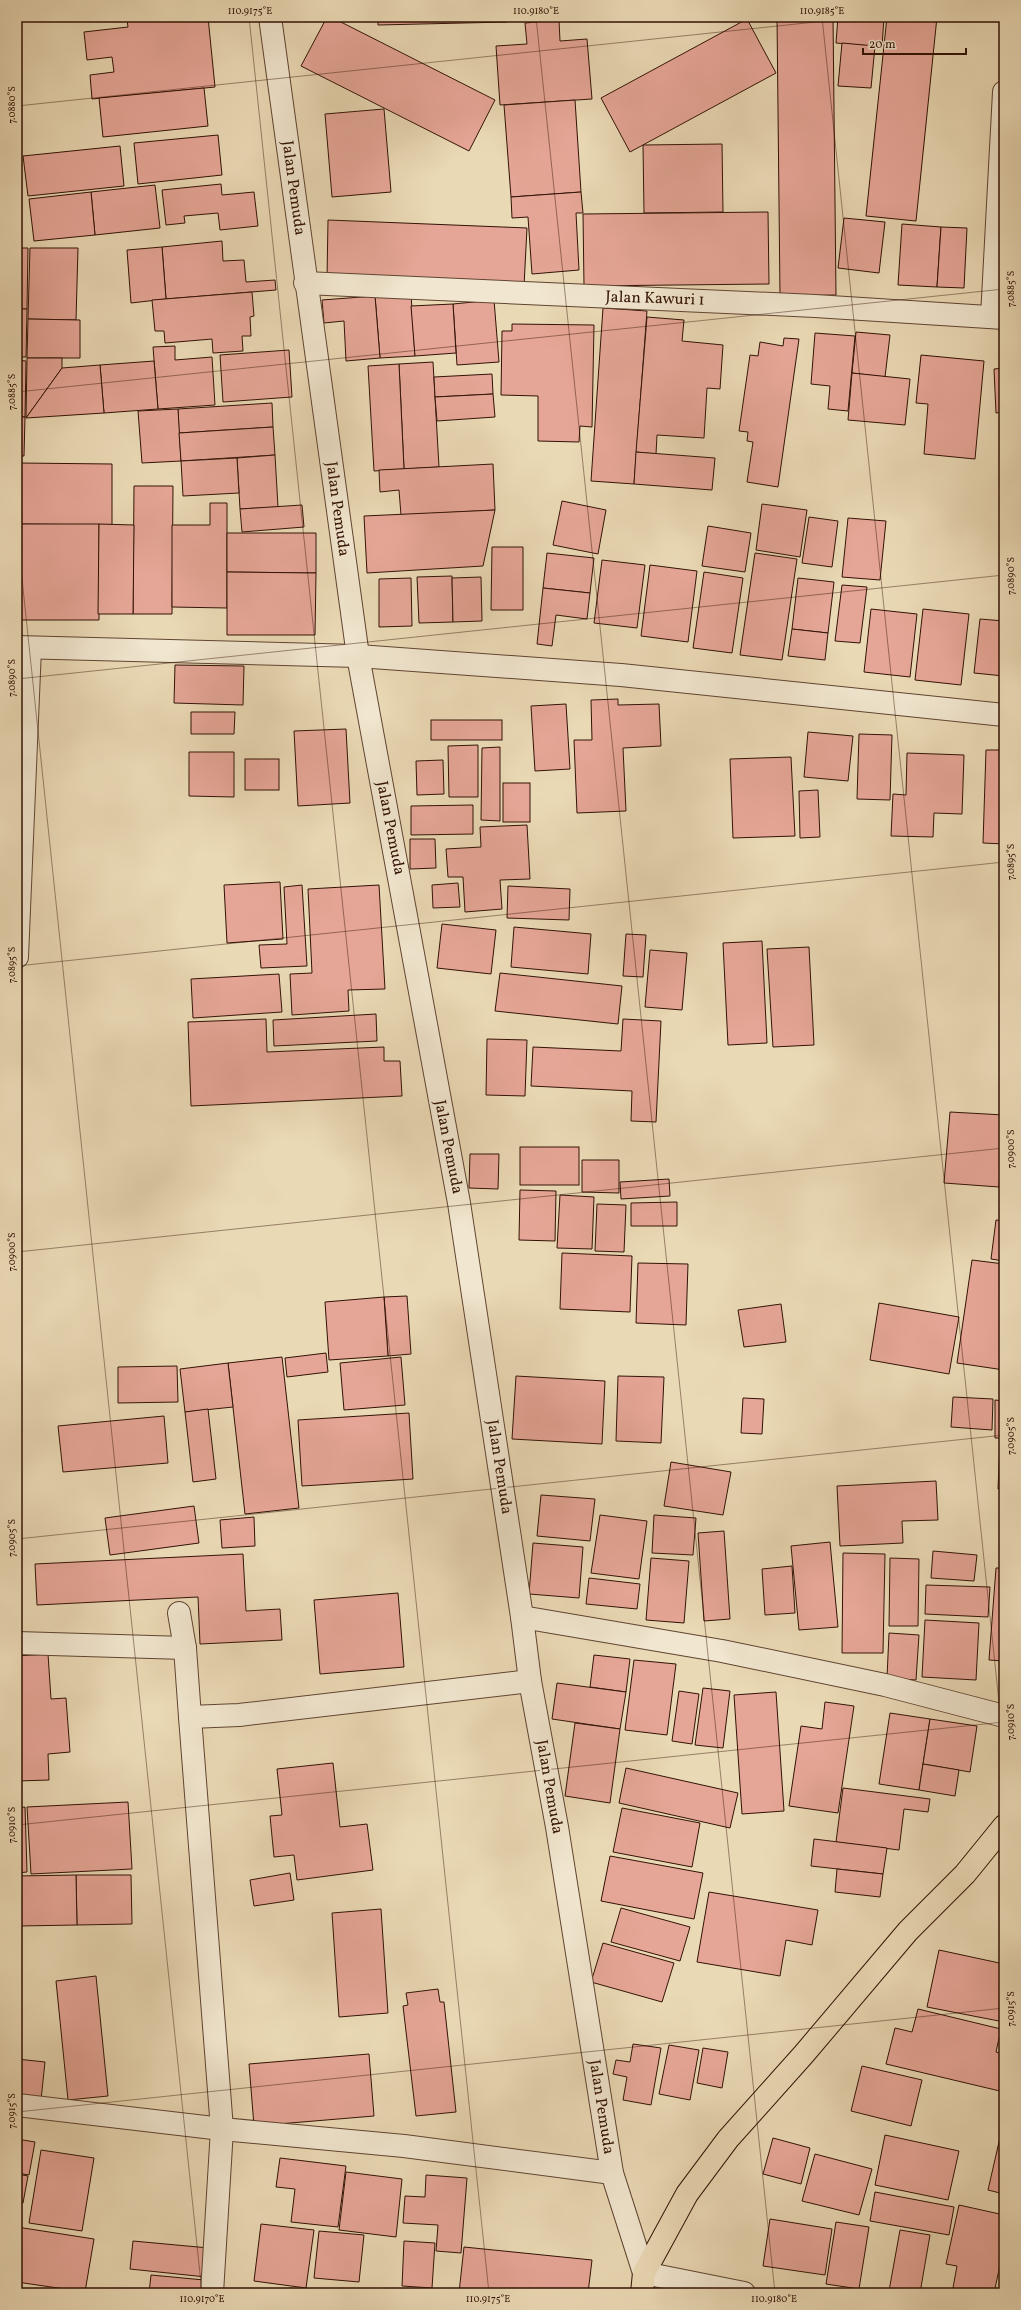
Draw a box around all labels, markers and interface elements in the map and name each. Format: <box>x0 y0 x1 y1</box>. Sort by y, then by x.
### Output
text: 110.9175°E <box>228 4 272 18</box>
text: 110.9180°E <box>513 4 559 18</box>
text: 110.9185°E <box>800 4 844 18</box>
scale bar <box>863 30 966 56</box>
text: 20 m <box>869 37 896 53</box>
text: 7.0880°S <box>5 86 19 124</box>
street label: Jalan Pemuda <box>275 139 311 237</box>
text: 7.0885°S <box>1004 271 1018 307</box>
street label: Jalan Kawuri 1 <box>605 286 705 312</box>
text: 7.0885°S <box>5 374 19 410</box>
street label: Jalan Pemuda <box>319 460 355 558</box>
text: 7.0890°S <box>1004 557 1018 595</box>
text: 7.0890°S <box>5 659 19 697</box>
street label: Jalan Pemuda <box>370 779 410 877</box>
text: 7.0895°S <box>1004 844 1018 880</box>
text: 7.0895°S <box>5 947 19 983</box>
street label: Jalan Pemuda <box>428 1098 468 1196</box>
text: 7.0900°S <box>1004 1129 1018 1169</box>
text: 7.0900°S <box>5 1232 19 1272</box>
text: 7.0905°S <box>1004 1417 1018 1455</box>
street label: Jalan Pemuda <box>481 1418 517 1516</box>
text: 7.0905°S <box>5 1519 19 1557</box>
text: 7.0910°S <box>1004 1704 1018 1740</box>
street label: Jalan Pemuda <box>530 1738 568 1836</box>
text: 7.0910°S <box>5 1807 19 1843</box>
text: 7.0915°S <box>1004 1991 1018 2027</box>
street label: Jalan Pemuda <box>583 2058 619 2156</box>
text: 7.0915°S <box>5 2093 19 2129</box>
text: 110.9170°E <box>179 2292 225 2306</box>
text: 110.9175°E <box>466 2292 510 2306</box>
text: 110.9180°E <box>751 2292 797 2306</box>

